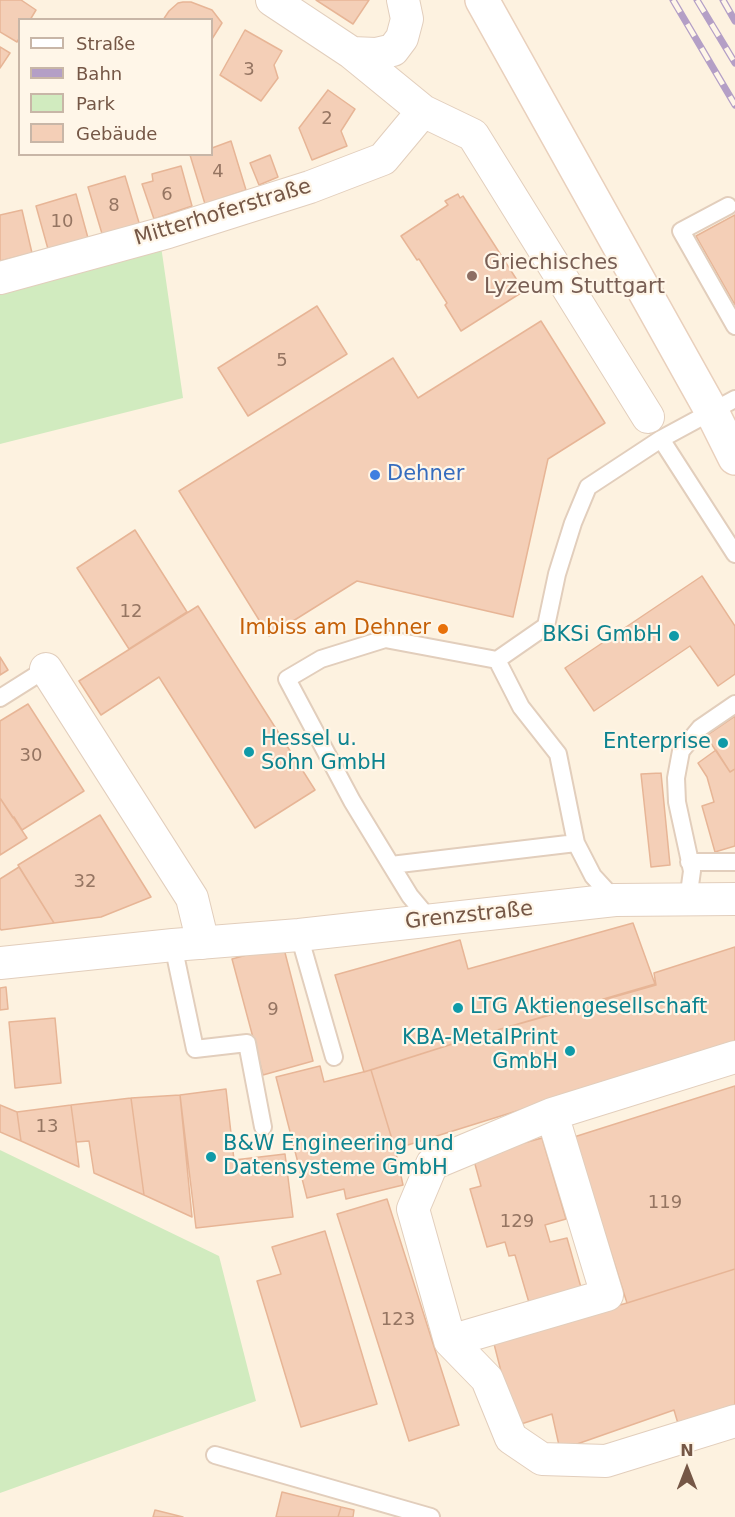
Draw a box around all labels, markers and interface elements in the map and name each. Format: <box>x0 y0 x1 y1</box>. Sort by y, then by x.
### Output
legend <box>18 18 213 156</box>
text: Straße <box>76 33 135 54</box>
house number: 3 <box>243 59 255 81</box>
text: Bahn <box>76 63 122 84</box>
text: Park <box>76 93 115 114</box>
house number: 2 <box>321 108 333 130</box>
text: Gebäude <box>76 123 157 144</box>
house number: 4 <box>212 161 224 183</box>
street label: Mitterhoferstraße <box>132 174 314 252</box>
house number: 6 <box>161 184 173 206</box>
house number: 8 <box>108 195 120 217</box>
house number: 10 <box>51 211 73 233</box>
place label: Griechisches Lyzeum Stuttgart <box>484 251 665 301</box>
marker: Griechisches Lyzeum Stuttgart <box>465 269 479 283</box>
house number: 5 <box>276 350 288 372</box>
place label: Dehner <box>387 462 464 488</box>
marker: Dehner <box>368 468 382 482</box>
house number: 12 <box>120 601 142 623</box>
place label: Imbiss am Dehner <box>239 616 431 642</box>
marker: Imbiss am Dehner <box>436 622 450 636</box>
place label: BKSi GmbH <box>542 623 662 649</box>
marker: BKSi GmbH <box>667 629 681 643</box>
place label: Hessel u. Sohn GmbH <box>261 727 386 777</box>
place label: Enterprise <box>603 730 711 756</box>
marker: Enterprise <box>716 736 730 750</box>
house number: 30 <box>20 745 42 767</box>
marker: Hessel u. Sohn GmbH <box>242 745 256 759</box>
house number: 32 <box>74 871 96 893</box>
street label: Grenzstraße <box>404 897 534 935</box>
place label: LTG Aktiengesellschaft <box>470 995 707 1021</box>
house number: 9 <box>267 999 279 1021</box>
marker: LTG Aktiengesellschaft <box>451 1001 465 1015</box>
place label: KBA-MetalPrint GmbH <box>402 1026 558 1076</box>
marker: KBA-MetalPrint GmbH <box>563 1044 577 1058</box>
house number: 13 <box>36 1116 58 1138</box>
place label: B&W Engineering und Datensysteme GmbH <box>223 1132 454 1182</box>
marker: B&W Engineering und Datensysteme GmbH <box>204 1150 218 1164</box>
house number: 119 <box>648 1192 682 1214</box>
house number: 129 <box>500 1211 534 1233</box>
house number: 123 <box>381 1309 415 1331</box>
north arrow <box>657 1439 717 1499</box>
text: N <box>680 1441 694 1460</box>

